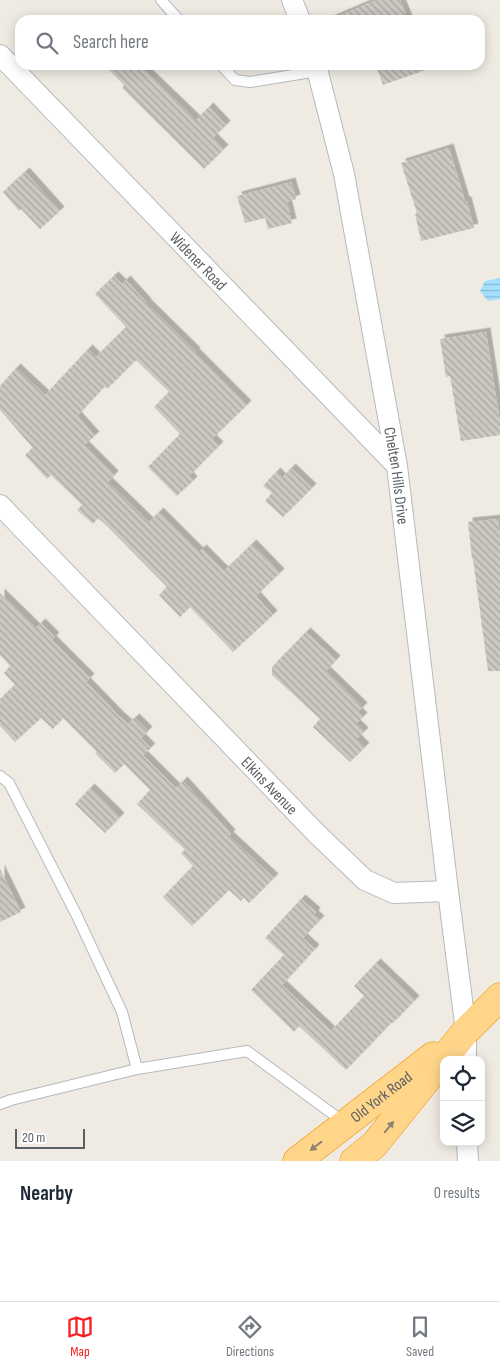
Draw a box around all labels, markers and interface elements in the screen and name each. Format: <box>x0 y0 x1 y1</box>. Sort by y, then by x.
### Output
search box <box>15 15 485 70</box>
icon: search <box>33 29 61 57</box>
text: Search here <box>73 31 149 54</box>
street label: Widener Road <box>165 229 230 295</box>
street label: Chelten Hills Drive <box>379 426 412 526</box>
street label: Elkins Avenue <box>237 753 301 819</box>
map controls <box>440 1056 485 1146</box>
button: locate <box>440 1056 485 1101</box>
street label: Old York Road <box>347 1068 416 1127</box>
button: layers <box>440 1101 485 1146</box>
one-way arrow <box>383 1121 394 1134</box>
scale bar <box>15 1126 85 1149</box>
text: 20 m <box>22 1129 45 1146</box>
one-way arrow <box>310 1140 323 1151</box>
text: Nearby <box>20 1181 73 1206</box>
text: 0 results <box>434 1184 480 1203</box>
tab: Map <box>66 1313 94 1360</box>
tab: Directions <box>226 1313 274 1360</box>
tab: Saved <box>406 1313 434 1360</box>

